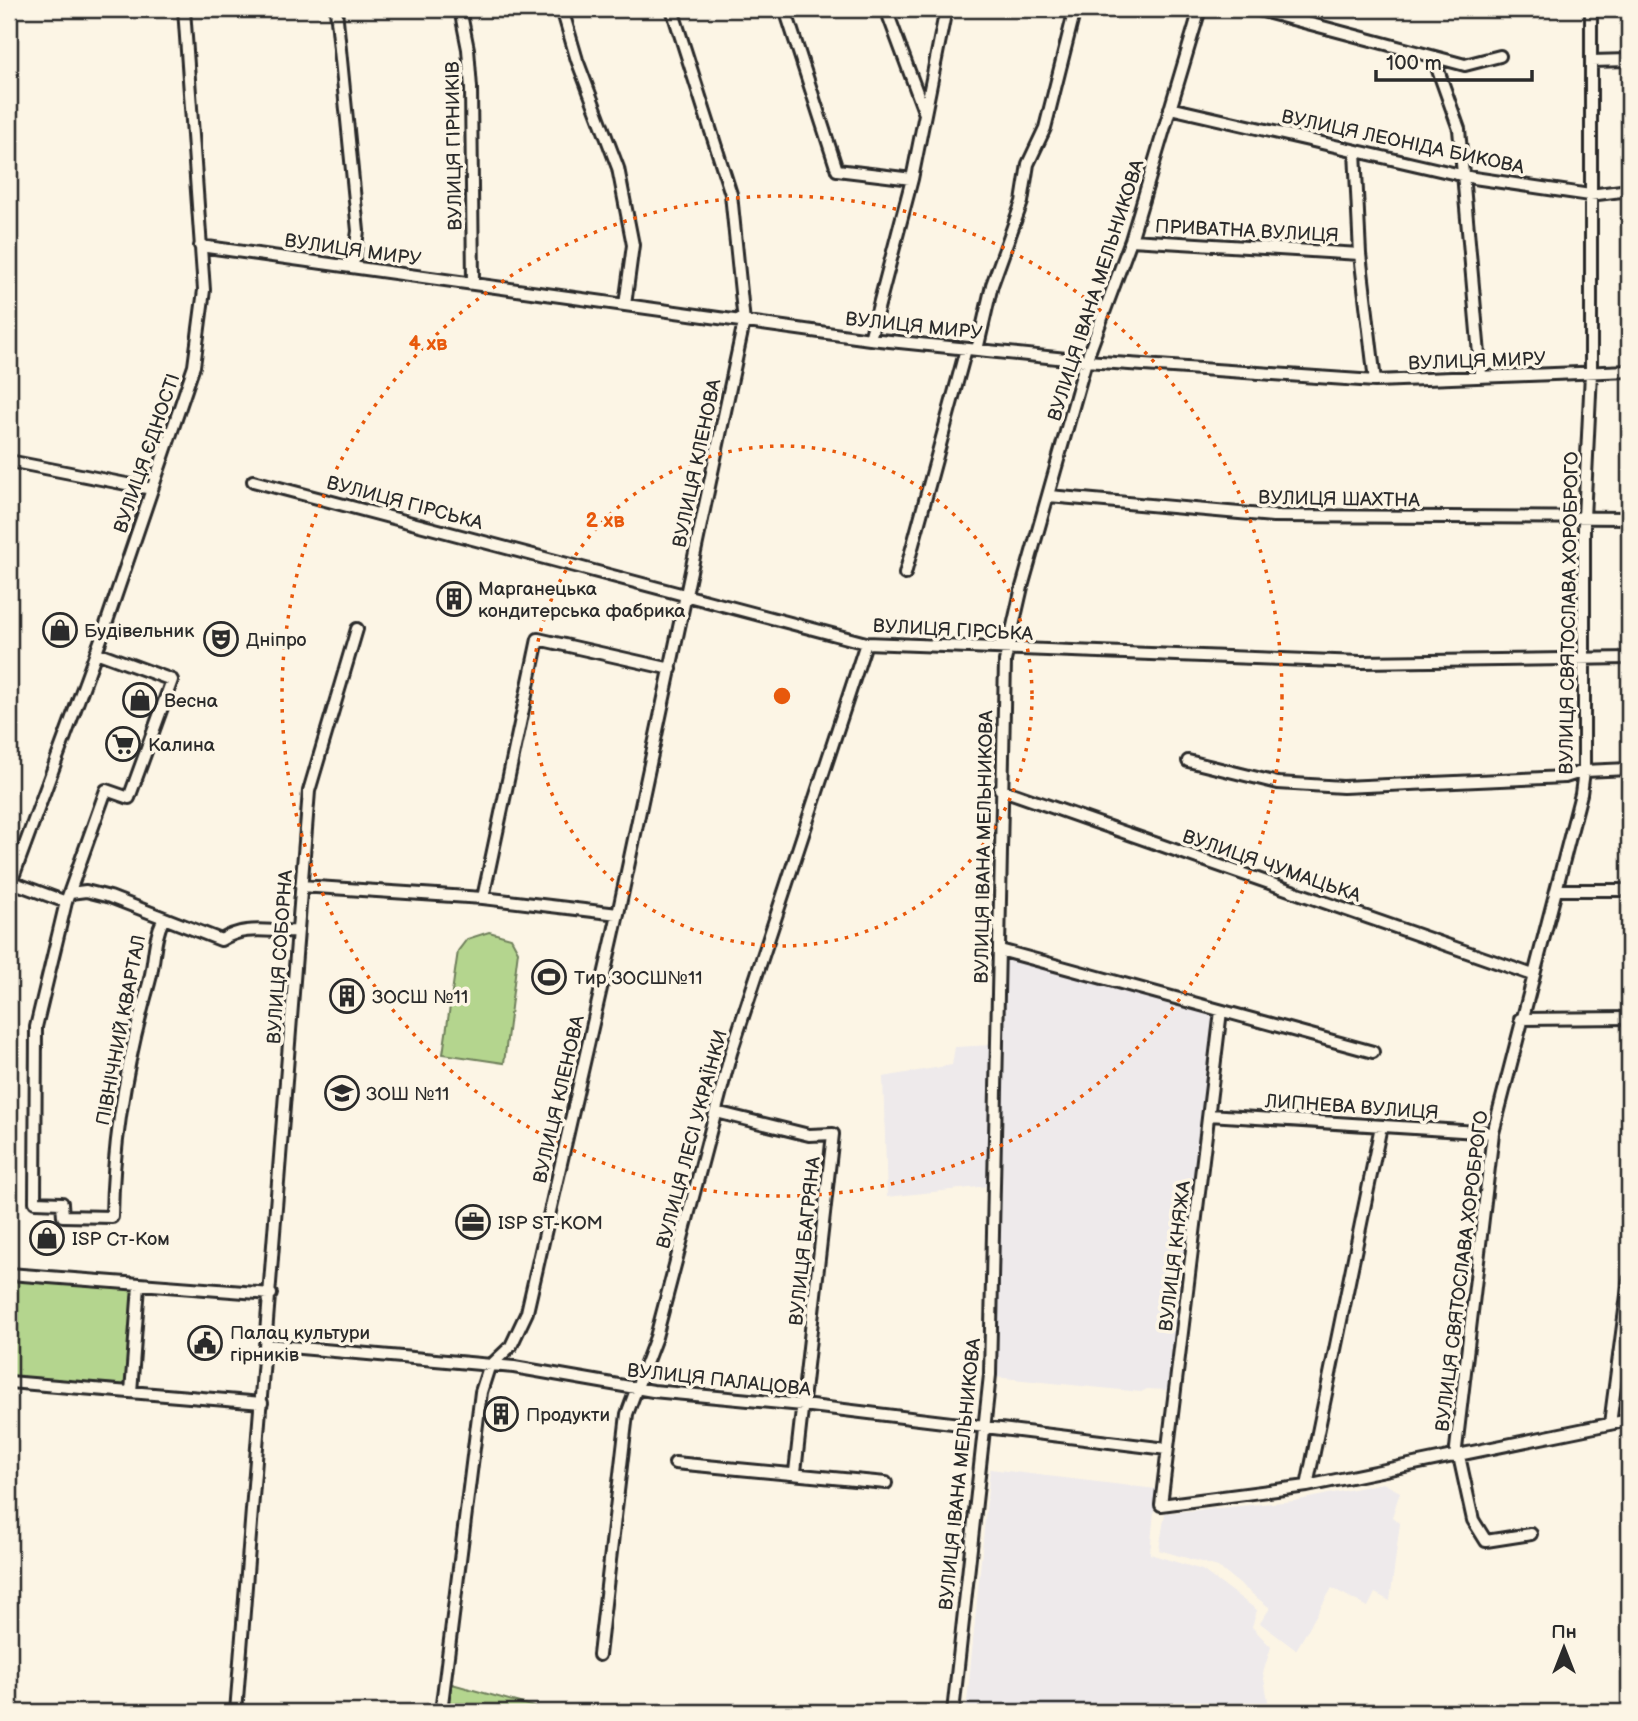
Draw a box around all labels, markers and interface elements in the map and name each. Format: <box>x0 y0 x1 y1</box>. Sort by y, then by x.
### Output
scale bar <box>1376 38 1531 82</box>
text: 100 m <box>1386 51 1442 76</box>
street label: ВУЛИЦЯ ГІРНИКІВ <box>442 61 467 231</box>
street label: ВУЛИЦЯ ЛЕОНІДА БИКОВА <box>1279 105 1527 180</box>
street label: ВУЛИЦЯ ІВАНА МЕЛЬНИКОВА <box>1043 156 1150 424</box>
street label: ПРИВАТНА ВУЛИЦЯ <box>1154 215 1339 248</box>
street label: ВУЛИЦЯ МИРУ <box>283 229 423 271</box>
street label: ВУЛИЦЯ МИРУ <box>844 308 984 345</box>
text: 4 хв <box>408 331 448 356</box>
street label: ВУЛИЦЯ МИРУ <box>1408 348 1546 375</box>
street label: ВУЛИЦЯ ЄДНОСТІ <box>109 371 185 536</box>
street label: ВУЛИЦЯ КЛЕНОВА <box>668 377 727 550</box>
street label: ВУЛИЦЯ СВЯТОСЛАВА ХОРОБРОГО <box>1555 451 1584 775</box>
street label: ВУЛИЦЯ ГІРСЬКА <box>324 472 486 535</box>
street label: ВУЛИЦЯ ШАХТНА <box>1258 487 1420 512</box>
text: 2 хв <box>585 508 625 533</box>
place label: Марганецька кондитерська фабрика <box>478 578 686 623</box>
building icon: Марганецька кондитерська фабрика <box>435 580 473 618</box>
shop icon: Будівельник <box>41 611 79 649</box>
street label: ВУЛИЦЯ ГІРСЬКА <box>872 615 1034 646</box>
place label: Будівельник <box>84 620 194 643</box>
theatre icon: Дніпро <box>202 620 240 658</box>
place label: Дніпро <box>246 629 307 652</box>
shop icon: Весна <box>121 681 159 719</box>
centre of rings <box>770 684 794 708</box>
place label: Весна <box>164 690 218 713</box>
street label: ВУЛИЦЯ ІВАНА МЕЛЬНИКОВА <box>971 710 998 984</box>
supermarket icon: Калина <box>104 725 142 763</box>
place label: Калина <box>148 734 215 757</box>
street label: ВУЛИЦЯ ЧУМАЦЬКА <box>1179 825 1364 908</box>
street label: ВУЛИЦЯ СОБОРНА <box>263 869 298 1045</box>
street label: ПІВНІЧНИЙ КВАРТАЛ <box>92 933 151 1127</box>
sports icon: Тир ЗОСШ№11 <box>530 958 568 996</box>
place label: Тир ЗОСШ№11 <box>574 967 703 990</box>
building icon: ЗОСШ №11 <box>328 977 366 1015</box>
place label: ЗОСШ №11 <box>372 986 468 1009</box>
street label: ВУЛИЦЯ КЛЕНОВА <box>529 1013 590 1186</box>
street label: ВУЛИЦЯ ЛЕСІ УКРАЇНКИ <box>652 1027 733 1251</box>
school or university icon: ЗОШ №11 <box>323 1074 361 1112</box>
place label: ЗОШ №11 <box>366 1083 449 1106</box>
street label: ЛИПНЕВА ВУЛИЦЯ <box>1263 1090 1440 1125</box>
street label: ВУЛИЦЯ СВЯТОСЛАВА ХОРОБРОГО <box>1431 1109 1494 1433</box>
street label: ВУЛИЦЯ БАГРЯНА <box>785 1155 826 1327</box>
street label: ВУЛИЦЯ КНЯЖА <box>1155 1179 1196 1333</box>
office icon: ISP ST-KOM <box>454 1203 492 1241</box>
place label: ISP ST-KOM <box>498 1212 603 1235</box>
shop icon: ISP Ст-Ком <box>28 1219 66 1257</box>
place label: ISP Ст-Ком <box>72 1228 170 1251</box>
place label: Палац культури гірників <box>230 1322 370 1367</box>
public building icon: Палац культури гірників <box>186 1324 224 1362</box>
street label: ВУЛИЦЯ ІВАНА МЕЛЬНИКОВА <box>935 1336 986 1611</box>
street label: ВУЛИЦЯ ПАЛАЦОВА <box>626 1359 812 1402</box>
building icon: Продукти <box>482 1395 520 1433</box>
place label: Продукти <box>526 1404 610 1427</box>
north arrow <box>1530 1612 1600 1682</box>
text: Пн <box>1551 1621 1577 1644</box>

